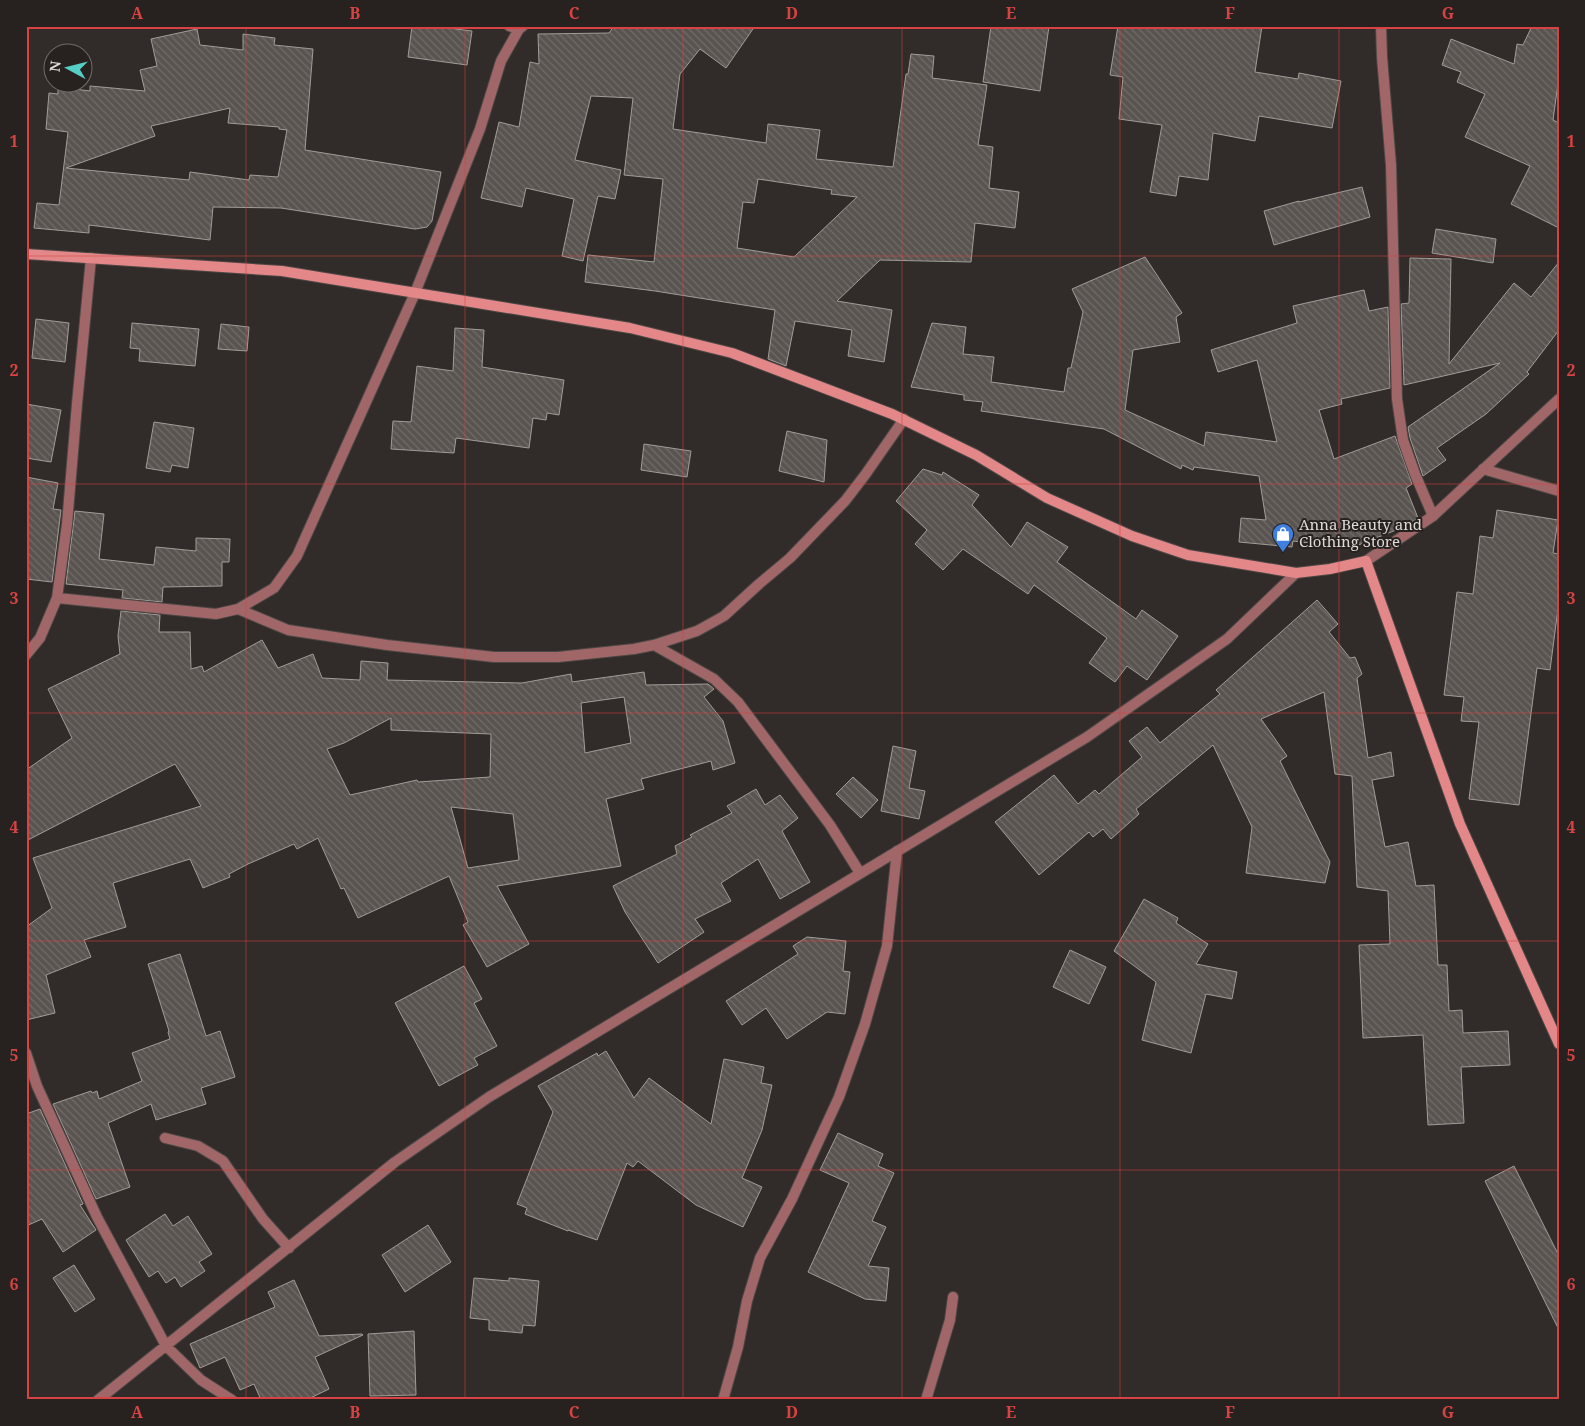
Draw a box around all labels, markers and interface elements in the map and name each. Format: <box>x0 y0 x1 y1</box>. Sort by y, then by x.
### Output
text: A <box>131 2 144 24</box>
text: B <box>350 2 361 24</box>
text: C <box>569 2 580 24</box>
text: D <box>786 2 798 24</box>
text: E <box>1006 2 1016 24</box>
text: F <box>1225 2 1235 24</box>
text: G <box>1442 2 1454 24</box>
north arrow <box>42 42 92 92</box>
text: N <box>44 60 65 73</box>
text: 1 <box>9 130 19 152</box>
text: 1 <box>1566 130 1576 152</box>
text: 2 <box>9 359 19 381</box>
text: 2 <box>1566 359 1576 381</box>
place label: Anna Beauty and Clothing Store <box>1299 514 1422 551</box>
shop icon: Anna Beauty and Clothing Store <box>1271 522 1295 553</box>
text: 3 <box>9 587 19 609</box>
text: 3 <box>1566 587 1576 609</box>
text: 4 <box>9 816 19 838</box>
text: 4 <box>1566 816 1576 838</box>
text: 5 <box>9 1044 19 1066</box>
text: 5 <box>1566 1044 1576 1066</box>
text: 6 <box>9 1273 19 1295</box>
text: 6 <box>1566 1273 1576 1295</box>
text: A <box>131 1401 144 1423</box>
text: B <box>350 1401 361 1423</box>
text: C <box>569 1401 580 1423</box>
text: D <box>786 1401 798 1423</box>
text: E <box>1006 1401 1016 1423</box>
text: F <box>1225 1401 1235 1423</box>
text: G <box>1442 1401 1454 1423</box>

